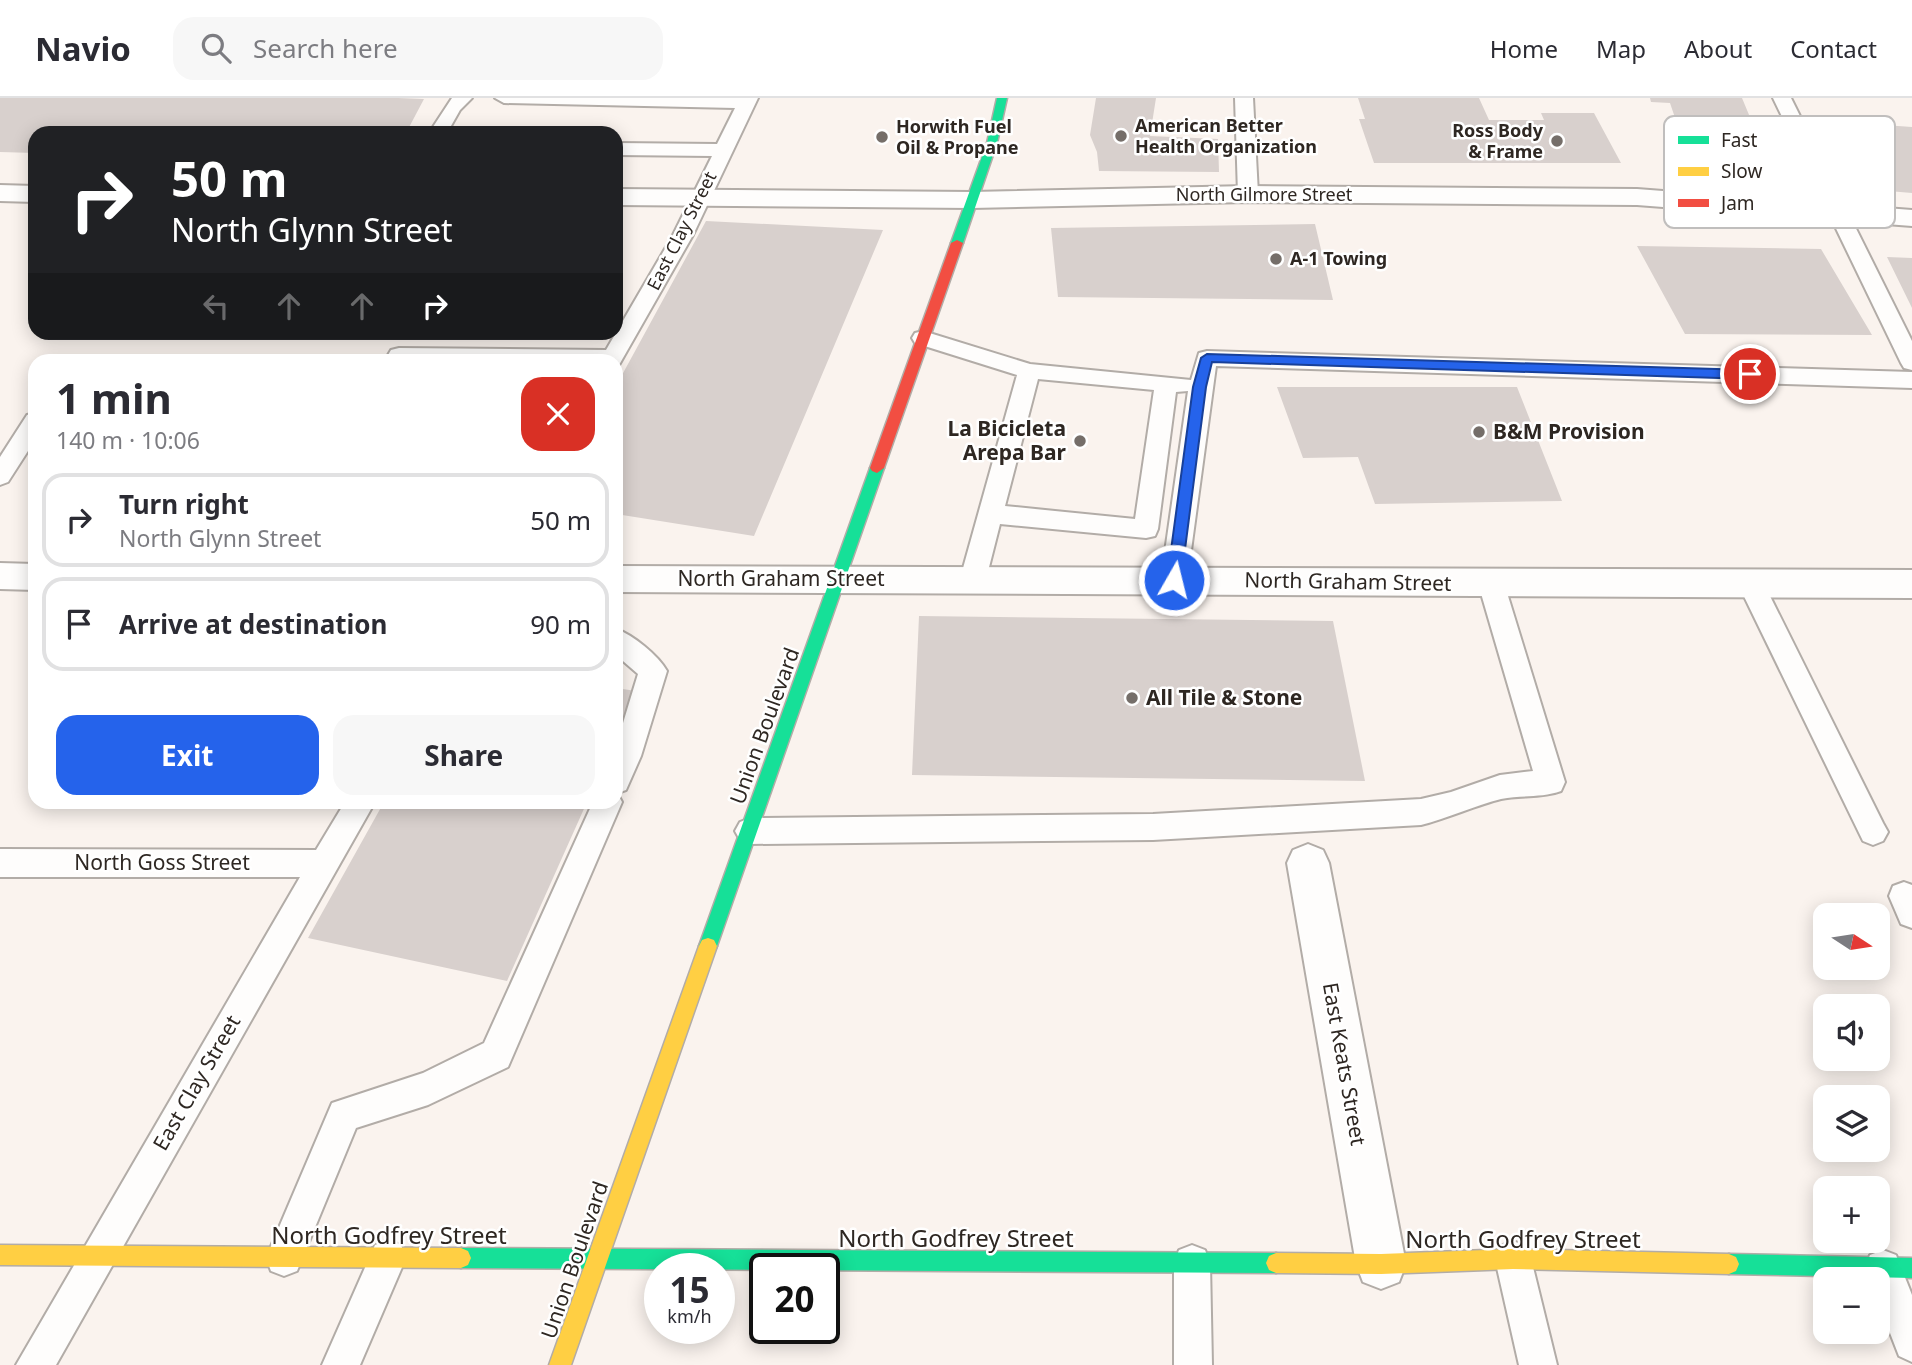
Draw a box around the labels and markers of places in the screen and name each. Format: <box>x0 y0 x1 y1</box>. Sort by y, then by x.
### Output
place label: American Better Health Organization <box>1135 113 1317 158</box>
place label: Horwith Fuel Oil & Propane <box>896 114 1019 159</box>
place label: Ross Body & Frame <box>1452 118 1544 163</box>
marker: American Better Health Organization <box>1113 128 1129 144</box>
marker: Horwith Fuel Oil & Propane <box>874 129 890 145</box>
marker: Ross Body & Frame <box>1549 133 1565 149</box>
place label: A-1 Towing <box>1290 246 1387 270</box>
marker: A-1 Towing <box>1268 251 1284 267</box>
pin <box>1720 344 1780 404</box>
place label: La Bicicleta Arepa Bar <box>948 414 1067 466</box>
place label: B&M Provision <box>1493 417 1645 445</box>
marker: B&M Provision <box>1471 424 1487 440</box>
marker: La Bicicleta Arepa Bar <box>1072 433 1088 449</box>
place label: All Tile & Stone <box>1146 683 1302 711</box>
marker: All Tile & Stone <box>1124 690 1140 706</box>

